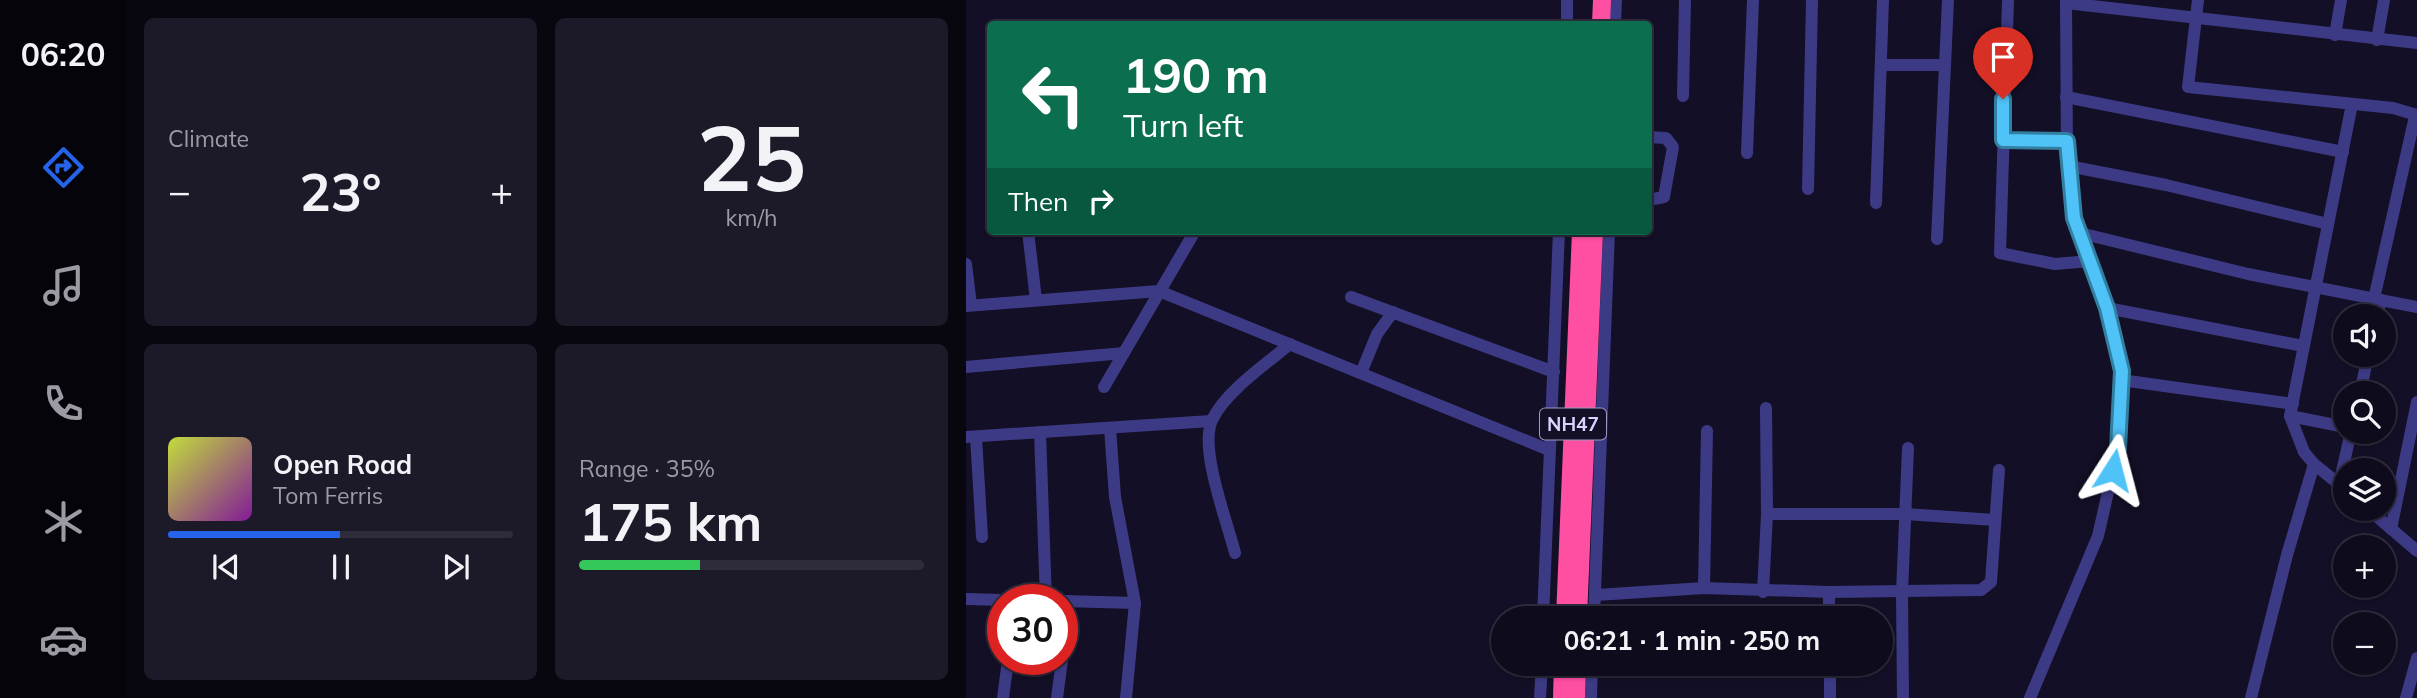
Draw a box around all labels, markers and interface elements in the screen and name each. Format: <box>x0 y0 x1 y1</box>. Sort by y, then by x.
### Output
pin <box>1973 27 2033 99</box>
text: 06:20 <box>21 34 105 74</box>
icon: arrive <box>1984 38 2022 76</box>
text: 190 m <box>1123 44 1269 105</box>
icon: left <box>1008 49 1099 140</box>
text: 25 <box>697 100 806 214</box>
text: Turn left <box>1123 105 1243 145</box>
text: Climate <box>168 124 249 153</box>
icon: directions <box>39 143 88 192</box>
text: 23° <box>299 159 382 224</box>
text: − <box>168 167 191 215</box>
text: + <box>490 167 513 215</box>
icon: right <box>1082 182 1120 220</box>
text: Then <box>1008 185 1068 218</box>
text: km/h <box>725 203 778 232</box>
icon: music <box>39 261 88 310</box>
map controls <box>2333 304 2396 675</box>
button: sound <box>2333 304 2396 367</box>
icon: phone <box>39 379 88 428</box>
button: search <box>2333 381 2396 444</box>
road number: NH47 <box>1540 408 1606 440</box>
position arrow <box>2076 433 2150 507</box>
text: Open Road <box>273 448 412 481</box>
text: Range · 35% <box>579 454 715 483</box>
button: layers <box>2333 458 2396 521</box>
text: Tom Ferris <box>273 481 383 510</box>
text: 175 km <box>579 489 762 554</box>
icon: climate <box>39 497 88 546</box>
button: + <box>2333 535 2396 598</box>
icon: previous <box>207 548 245 586</box>
icon: pause <box>322 548 360 586</box>
icon: next <box>437 548 475 586</box>
speed limit sign: 30 <box>987 584 1078 675</box>
button: − <box>2333 612 2396 675</box>
icon: car <box>39 615 88 664</box>
text: 06:21 · 1 min · 250 m <box>1564 624 1820 657</box>

